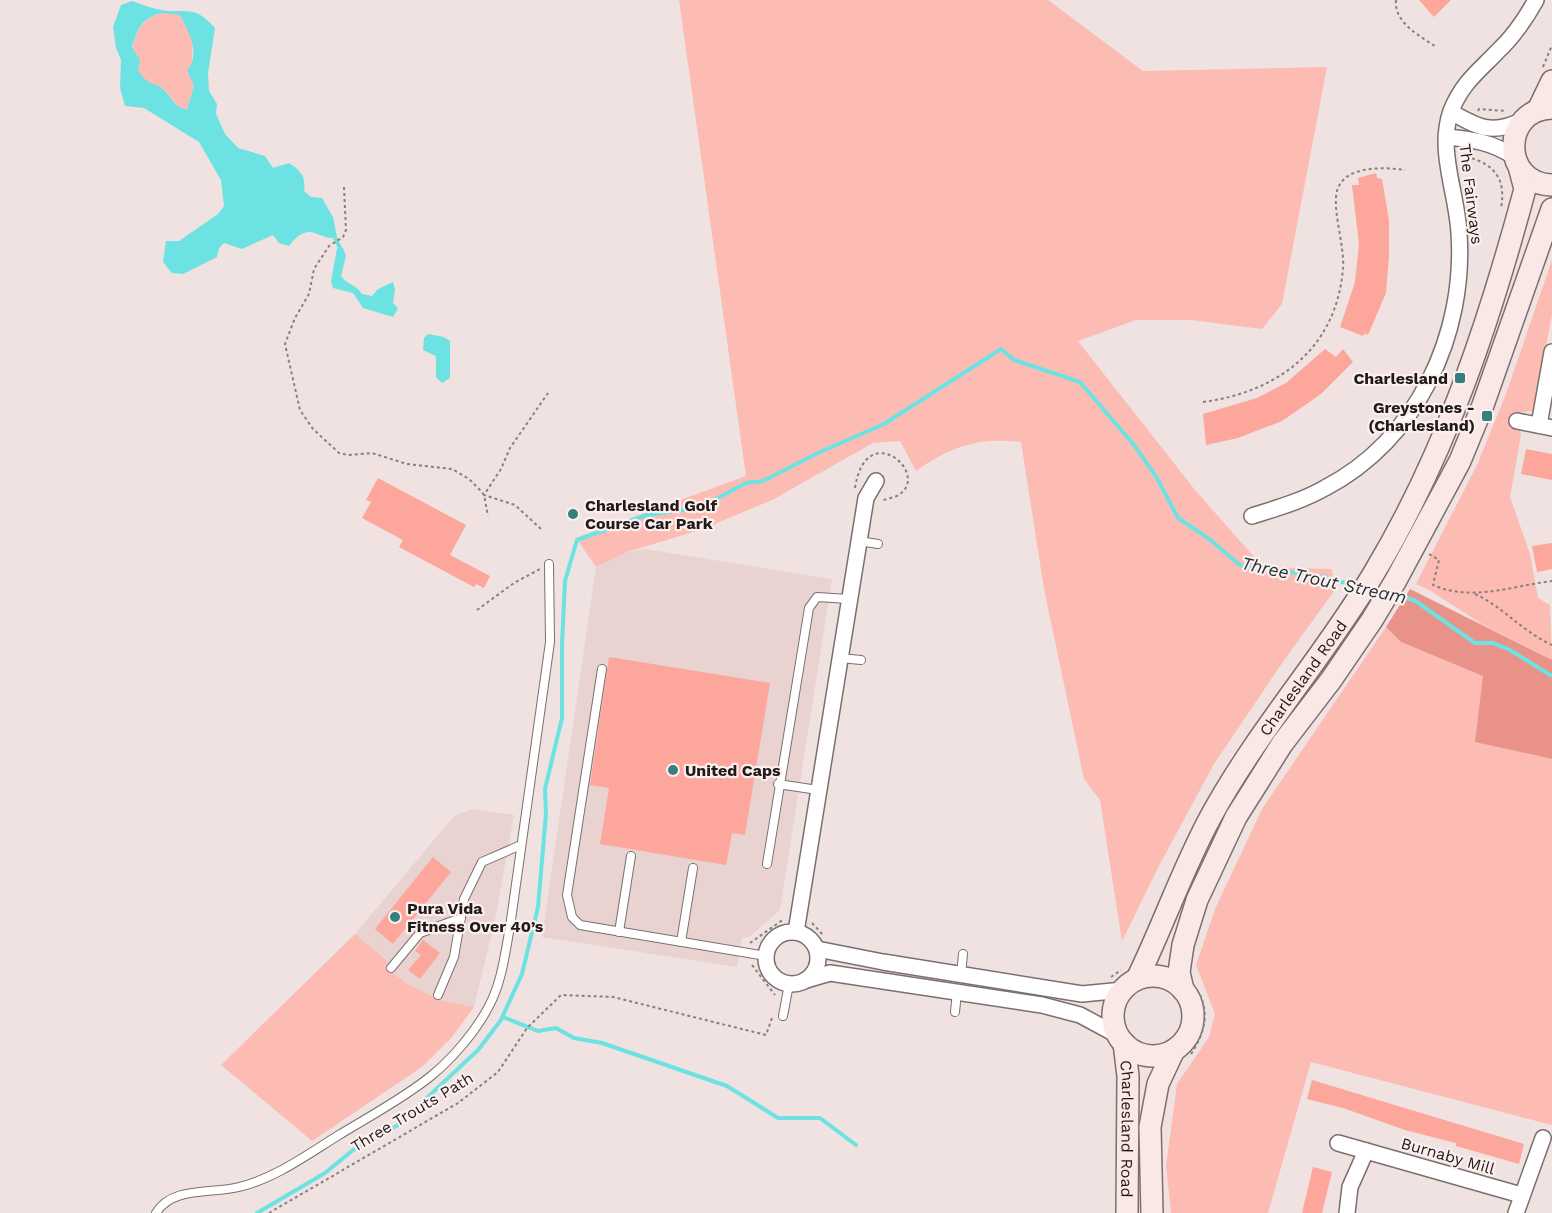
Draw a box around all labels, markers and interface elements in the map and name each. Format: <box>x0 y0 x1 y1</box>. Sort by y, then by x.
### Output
street label: The Fairways <box>1455 143 1487 245</box>
place label: Charlesland <box>1353 369 1448 388</box>
marker: Charlesland <box>1453 371 1467 385</box>
place label: Greystones - (Charlesland) <box>1368 398 1475 435</box>
marker: Greystones - (Charlesland) <box>1480 409 1494 423</box>
place label: Charlesland Golf Course Car Park <box>585 496 718 533</box>
marker: Charlesland Golf Course Car Park <box>566 507 580 521</box>
water label: Three Trout Stream <box>1240 552 1408 608</box>
street label: Charlesland Road <box>1255 616 1350 739</box>
place label: United Caps <box>685 761 781 780</box>
marker: United Caps <box>666 763 680 777</box>
place label: Pura Vida Fitness Over 40’s <box>407 899 544 936</box>
marker: Pura Vida Fitness Over 40’s <box>388 910 402 924</box>
street label: Charlesland Road <box>1117 1059 1138 1198</box>
street label: Three Trouts Path <box>348 1068 476 1156</box>
street label: Burnaby Mill <box>1399 1134 1497 1178</box>

